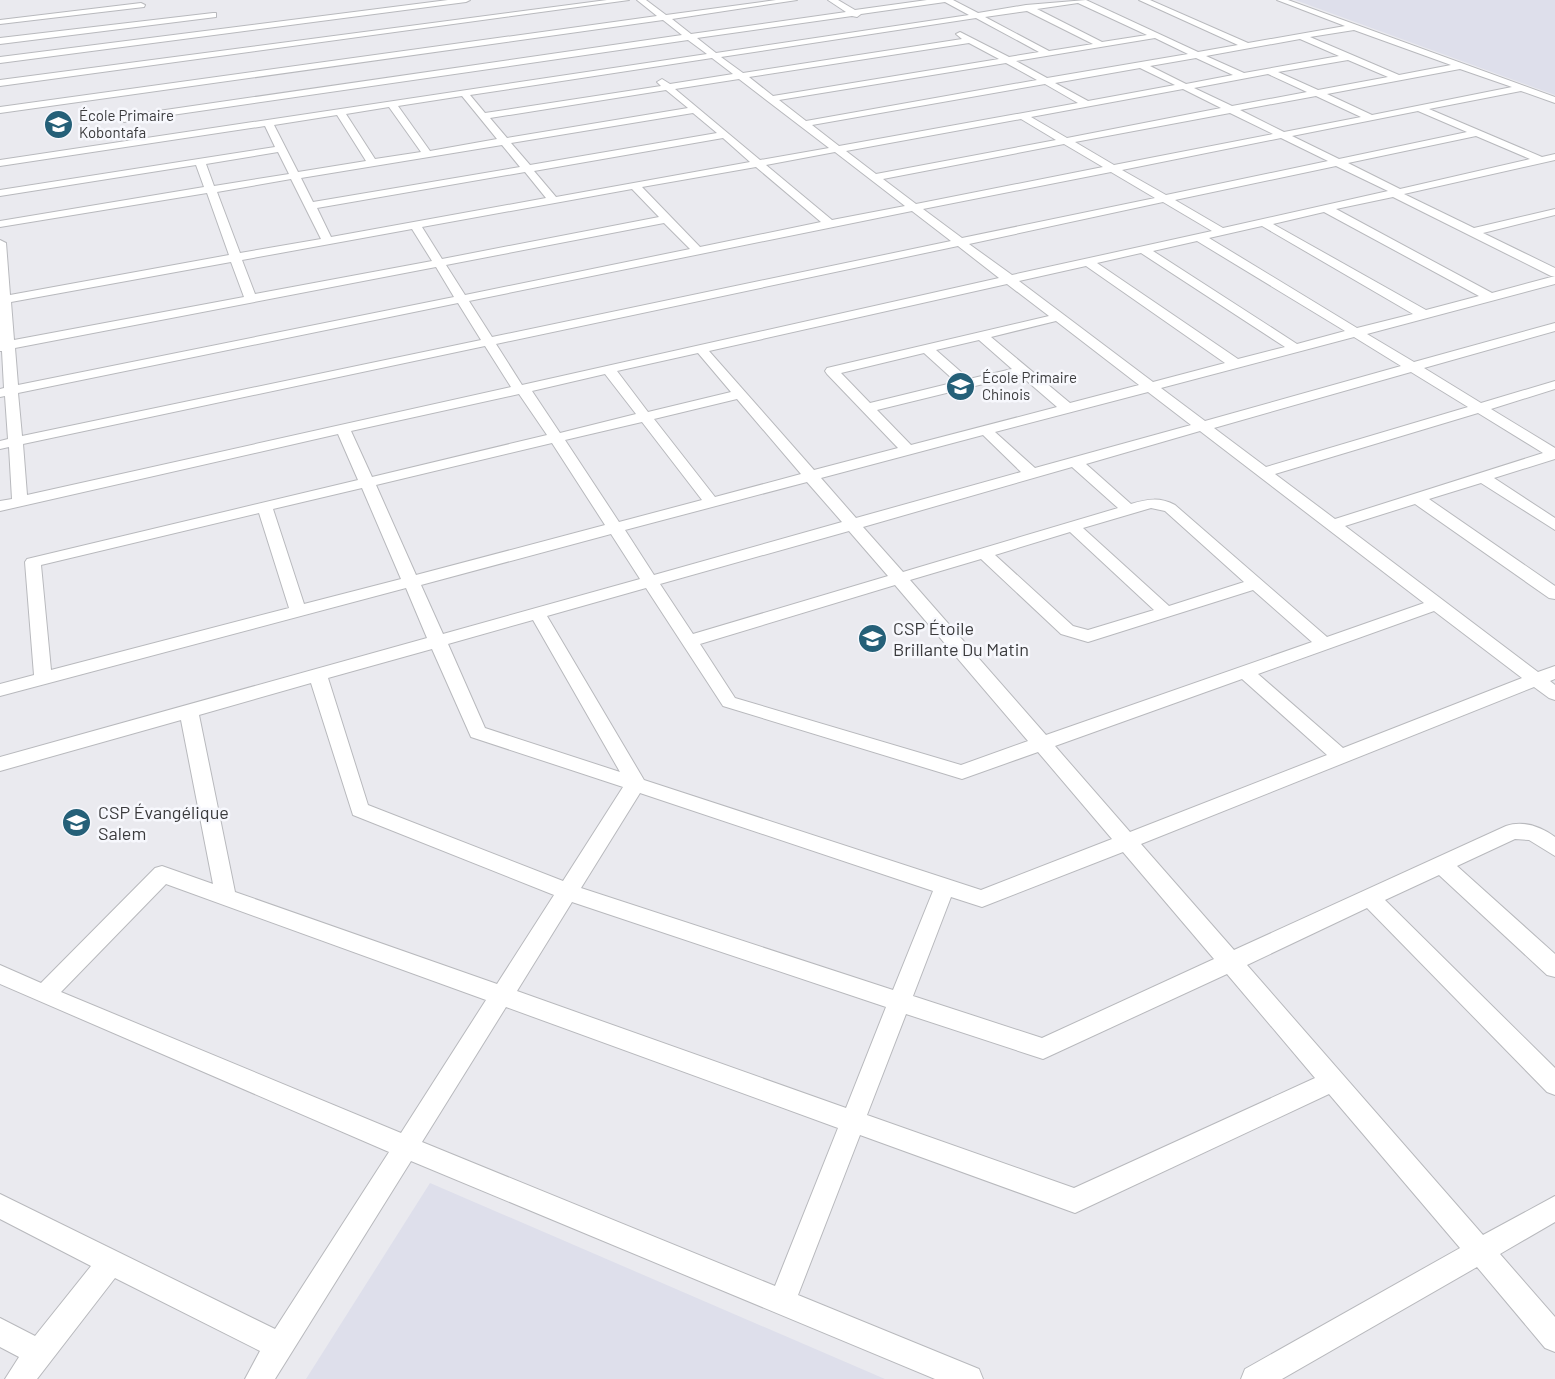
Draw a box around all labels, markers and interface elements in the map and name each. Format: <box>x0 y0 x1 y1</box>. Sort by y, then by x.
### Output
place label: École Primaire Kobontafa <box>79 106 174 141</box>
school or university icon: École Primaire Kobontafa <box>42 109 74 141</box>
place label: École Primaire Chinois <box>982 368 1077 403</box>
school or university icon: École Primaire Chinois <box>945 371 977 403</box>
place label: CSP Étoile Brillante Du Matin <box>893 617 1029 660</box>
school or university icon: CSP Étoile Brillante Du Matin <box>856 623 888 655</box>
place label: CSP Évangélique Salem <box>98 801 229 844</box>
school or university icon: CSP Évangélique Salem <box>61 807 93 839</box>

